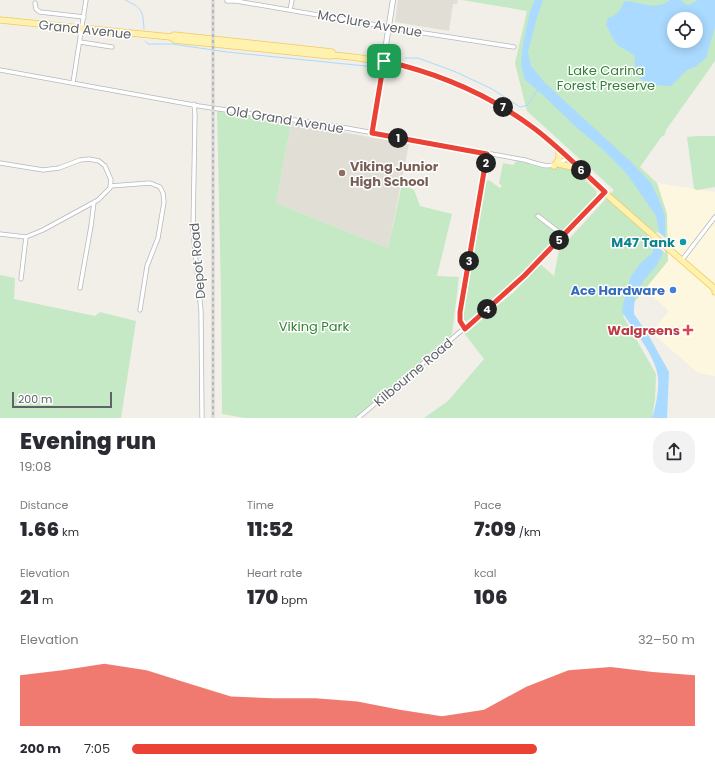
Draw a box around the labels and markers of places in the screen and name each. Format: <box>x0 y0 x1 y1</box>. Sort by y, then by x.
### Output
pin <box>367 44 401 78</box>
pin: 7 <box>493 97 513 117</box>
pin: 1 <box>388 128 408 148</box>
pin: 2 <box>476 153 496 173</box>
place label: Viking Junior High School <box>350 157 439 191</box>
pin: 6 <box>571 160 591 180</box>
marker: Viking Junior High School <box>337 168 347 178</box>
pin: 5 <box>549 230 569 250</box>
place label: M47 Tank <box>611 233 675 252</box>
marker: M47 Tank <box>678 237 688 247</box>
pin: 3 <box>459 251 479 271</box>
place label: Ace Hardware <box>570 281 665 300</box>
marker: Ace Hardware <box>668 285 678 295</box>
pin: 4 <box>477 299 497 319</box>
place label: Walgreens <box>607 321 680 340</box>
marker: Walgreens <box>683 325 693 335</box>

